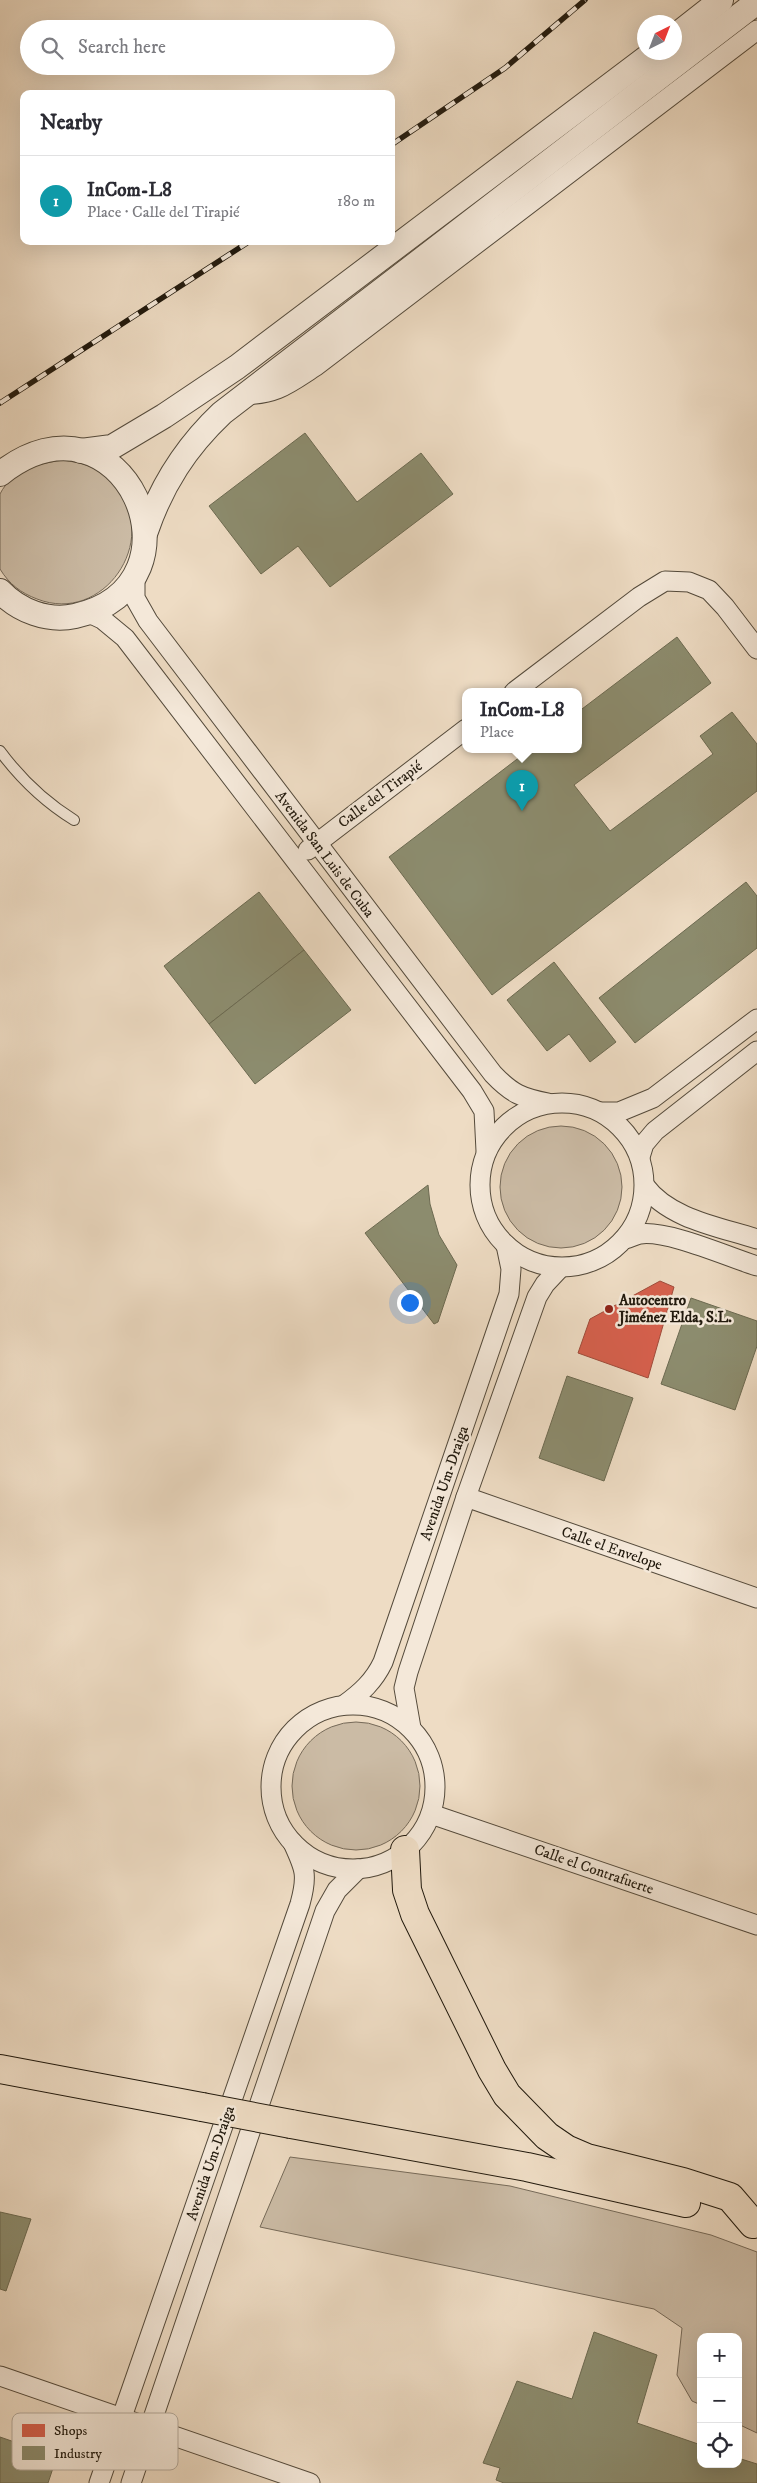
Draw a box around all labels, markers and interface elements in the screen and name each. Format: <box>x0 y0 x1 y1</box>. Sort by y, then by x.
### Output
north arrow <box>637 15 682 60</box>
search box <box>20 20 395 75</box>
icon: search <box>38 34 66 62</box>
text: Search here <box>78 36 166 59</box>
text: Nearby <box>40 110 102 136</box>
text: InCom-L8 <box>87 179 172 202</box>
text: 1 <box>53 191 59 211</box>
text: 180 m <box>337 191 375 211</box>
text: Place · Calle del Tirapié <box>87 202 240 222</box>
popup <box>462 688 582 753</box>
text: InCom-L8 <box>480 699 564 722</box>
text: Place <box>480 722 514 742</box>
street label: Calle del Tirapié <box>334 756 427 832</box>
pin: 1 <box>506 770 538 811</box>
street label: Avenida San Luis de Cuba <box>271 787 379 922</box>
your location <box>397 1290 423 1316</box>
place label: Autocentro Jiménez Elda, S.L. <box>617 1291 732 1327</box>
marker: Autocentro Jiménez Elda, S.L. <box>603 1303 615 1315</box>
street label: Avenida Um-Draiga <box>416 1423 473 1543</box>
street label: Calle el Envelope <box>559 1522 665 1575</box>
street label: Calle el Contrafuerte <box>532 1840 656 1899</box>
street label: Avenida Um-Draiga <box>182 2103 239 2223</box>
map controls <box>697 2333 742 2468</box>
button: + <box>697 2333 742 2378</box>
button: − <box>697 2378 742 2423</box>
legend <box>12 2413 178 2470</box>
text: Shops <box>54 2422 87 2440</box>
button: locate <box>697 2423 742 2468</box>
text: Industry <box>54 2445 102 2463</box>

